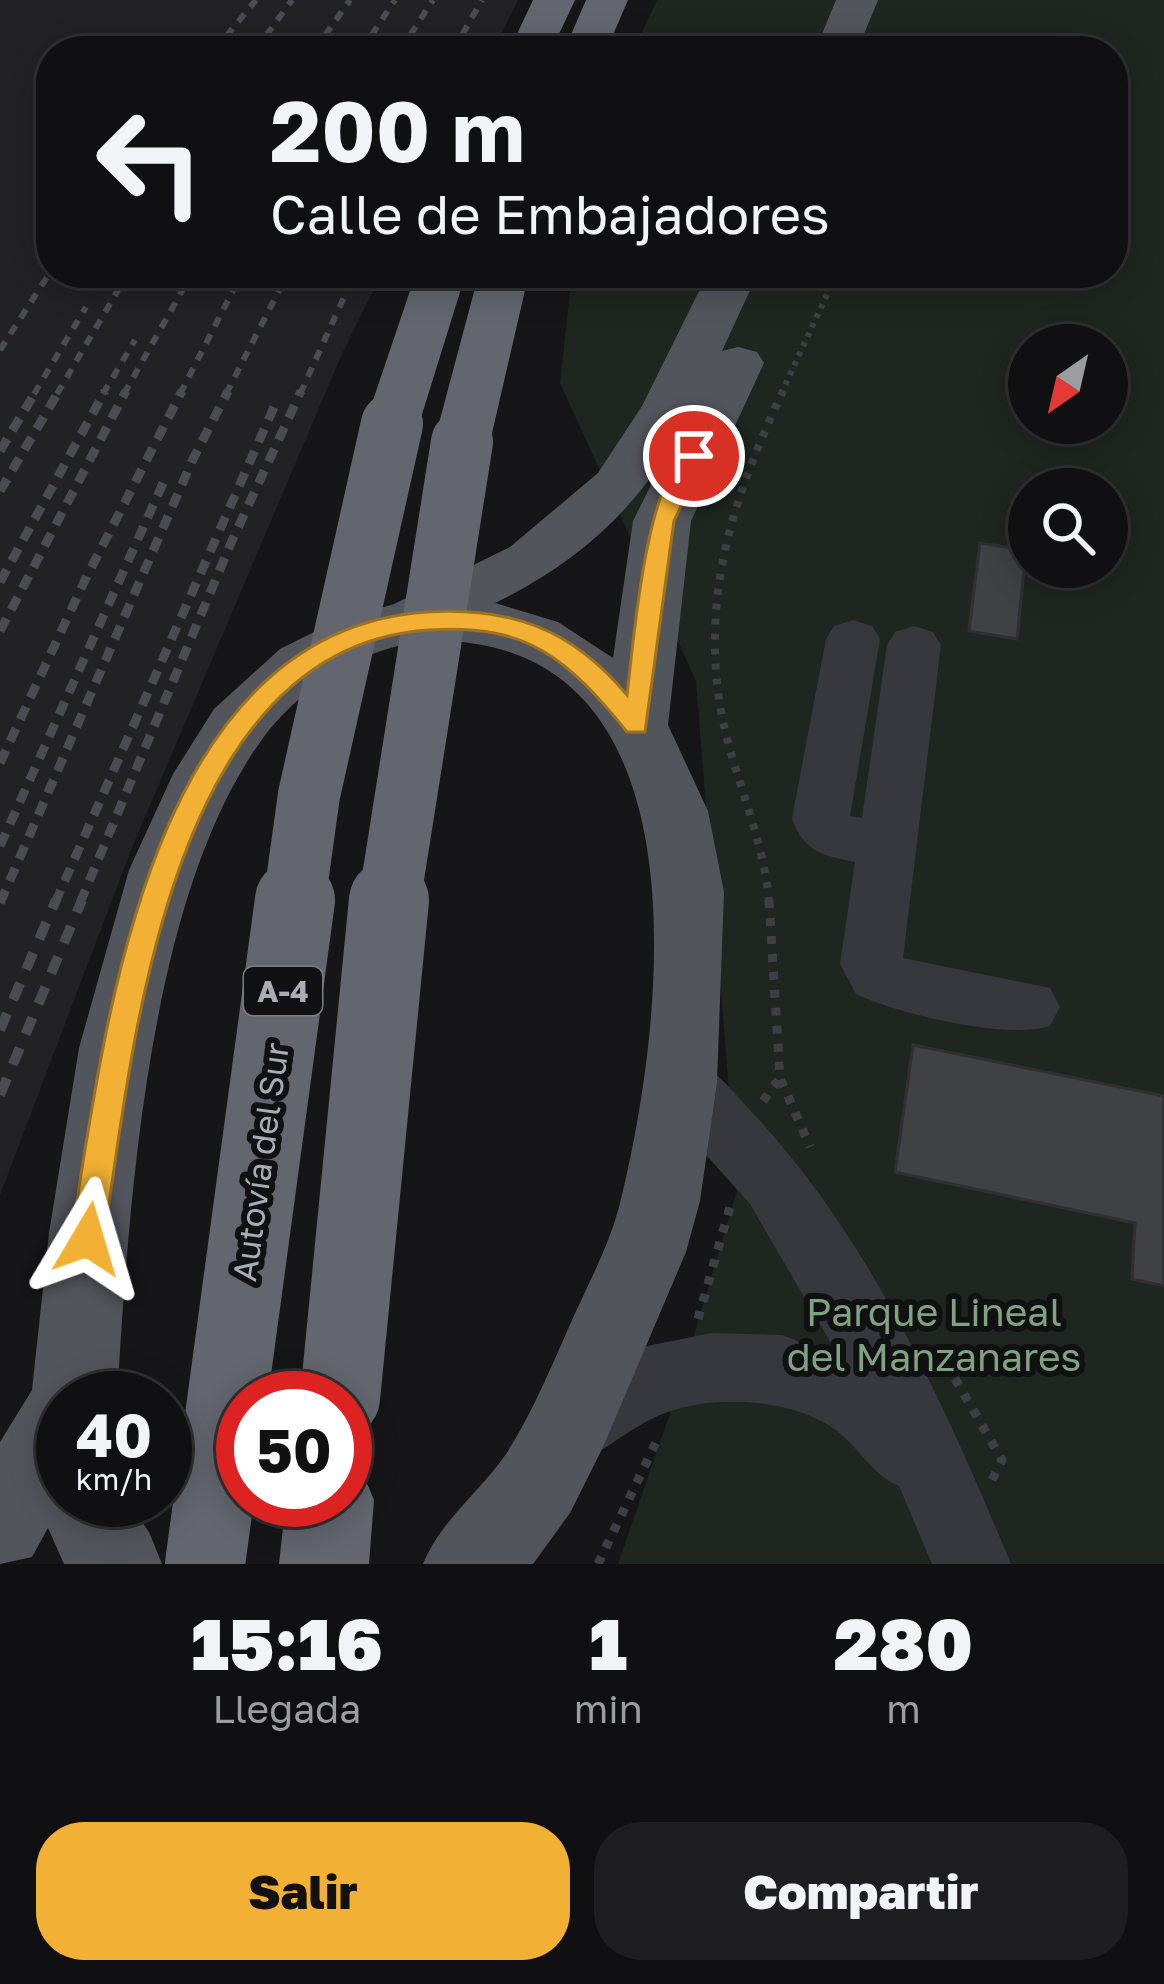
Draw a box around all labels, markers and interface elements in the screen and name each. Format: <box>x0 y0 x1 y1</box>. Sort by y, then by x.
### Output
text: 200 m <box>270 80 525 180</box>
icon: left <box>72 84 228 240</box>
text: Calle de Embajadores <box>270 181 830 246</box>
north arrow <box>1008 324 1128 444</box>
map controls <box>1008 324 1128 588</box>
pin <box>643 405 745 507</box>
icon: arrive <box>661 423 727 489</box>
button: search <box>1008 468 1128 588</box>
road number: A-4 <box>244 967 322 1015</box>
street label: Autovía del Sur <box>224 1040 296 1284</box>
position arrow <box>25 1176 151 1302</box>
park label: Parque Lineal del Manzanares <box>787 1288 1081 1380</box>
speed limit sign: 50 <box>216 1371 372 1527</box>
text: 40 <box>76 1398 152 1470</box>
text: km/h <box>76 1461 152 1497</box>
text: 15:16 <box>191 1599 383 1686</box>
text: 1 <box>589 1599 627 1686</box>
text: 280 <box>834 1599 973 1686</box>
text: Llegada <box>213 1685 361 1732</box>
text: min <box>574 1685 643 1732</box>
text: m <box>886 1685 921 1732</box>
button: Salir <box>36 1822 570 1960</box>
button: Compartir <box>594 1822 1128 1960</box>

